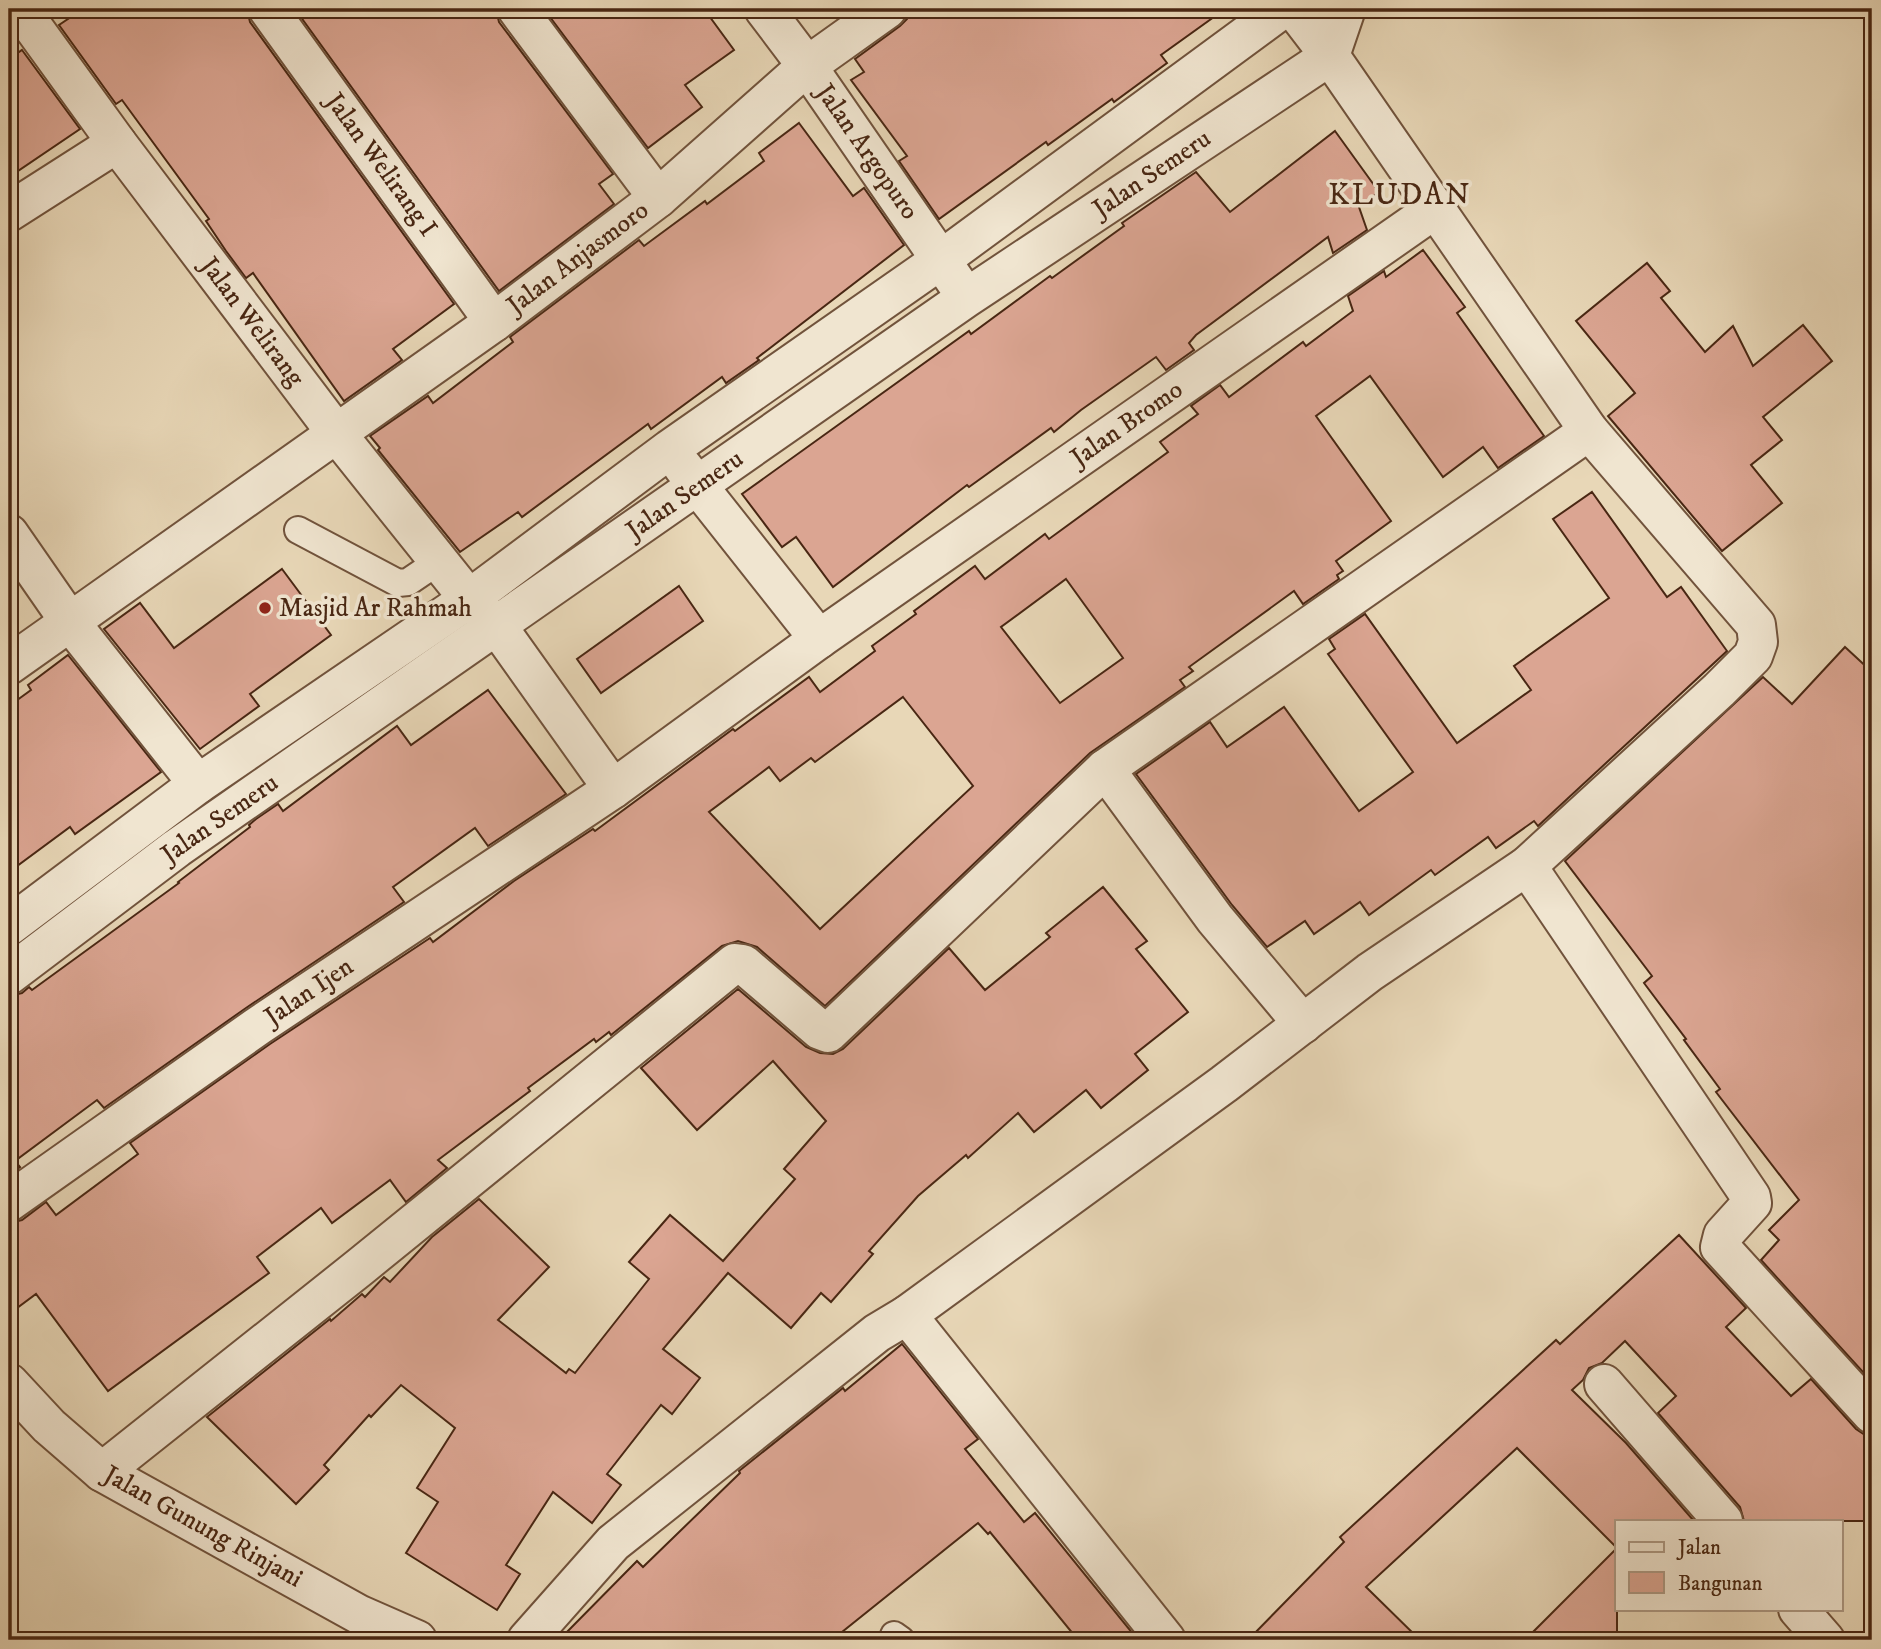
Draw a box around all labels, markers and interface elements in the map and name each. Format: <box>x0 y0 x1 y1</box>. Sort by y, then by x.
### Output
street label: Jalan Argopuro <box>807 76 926 226</box>
street label: Jalan Welirang I <box>317 85 444 243</box>
street label: Jalan Semeru <box>1085 122 1217 227</box>
district label: KLUDAN <box>1328 177 1472 214</box>
street label: Jalan Anjasmoro <box>499 194 656 323</box>
street label: Jalan Welirang <box>191 249 312 394</box>
street label: Jalan Bromo <box>1063 373 1190 476</box>
street label: Jalan Semeru <box>618 443 750 549</box>
place label: Masjid Ar Rahmah <box>279 592 472 625</box>
marker: Masjid Ar Rahmah <box>257 600 273 616</box>
street label: Jalan Semeru <box>153 767 285 873</box>
street label: Jalan Ijen <box>257 950 360 1035</box>
street label: Jalan Gunung Rinjani <box>96 1458 308 1595</box>
legend <box>1615 1520 1842 1610</box>
text: Jalan <box>1676 1535 1721 1561</box>
text: Bangunan <box>1678 1571 1762 1597</box>

